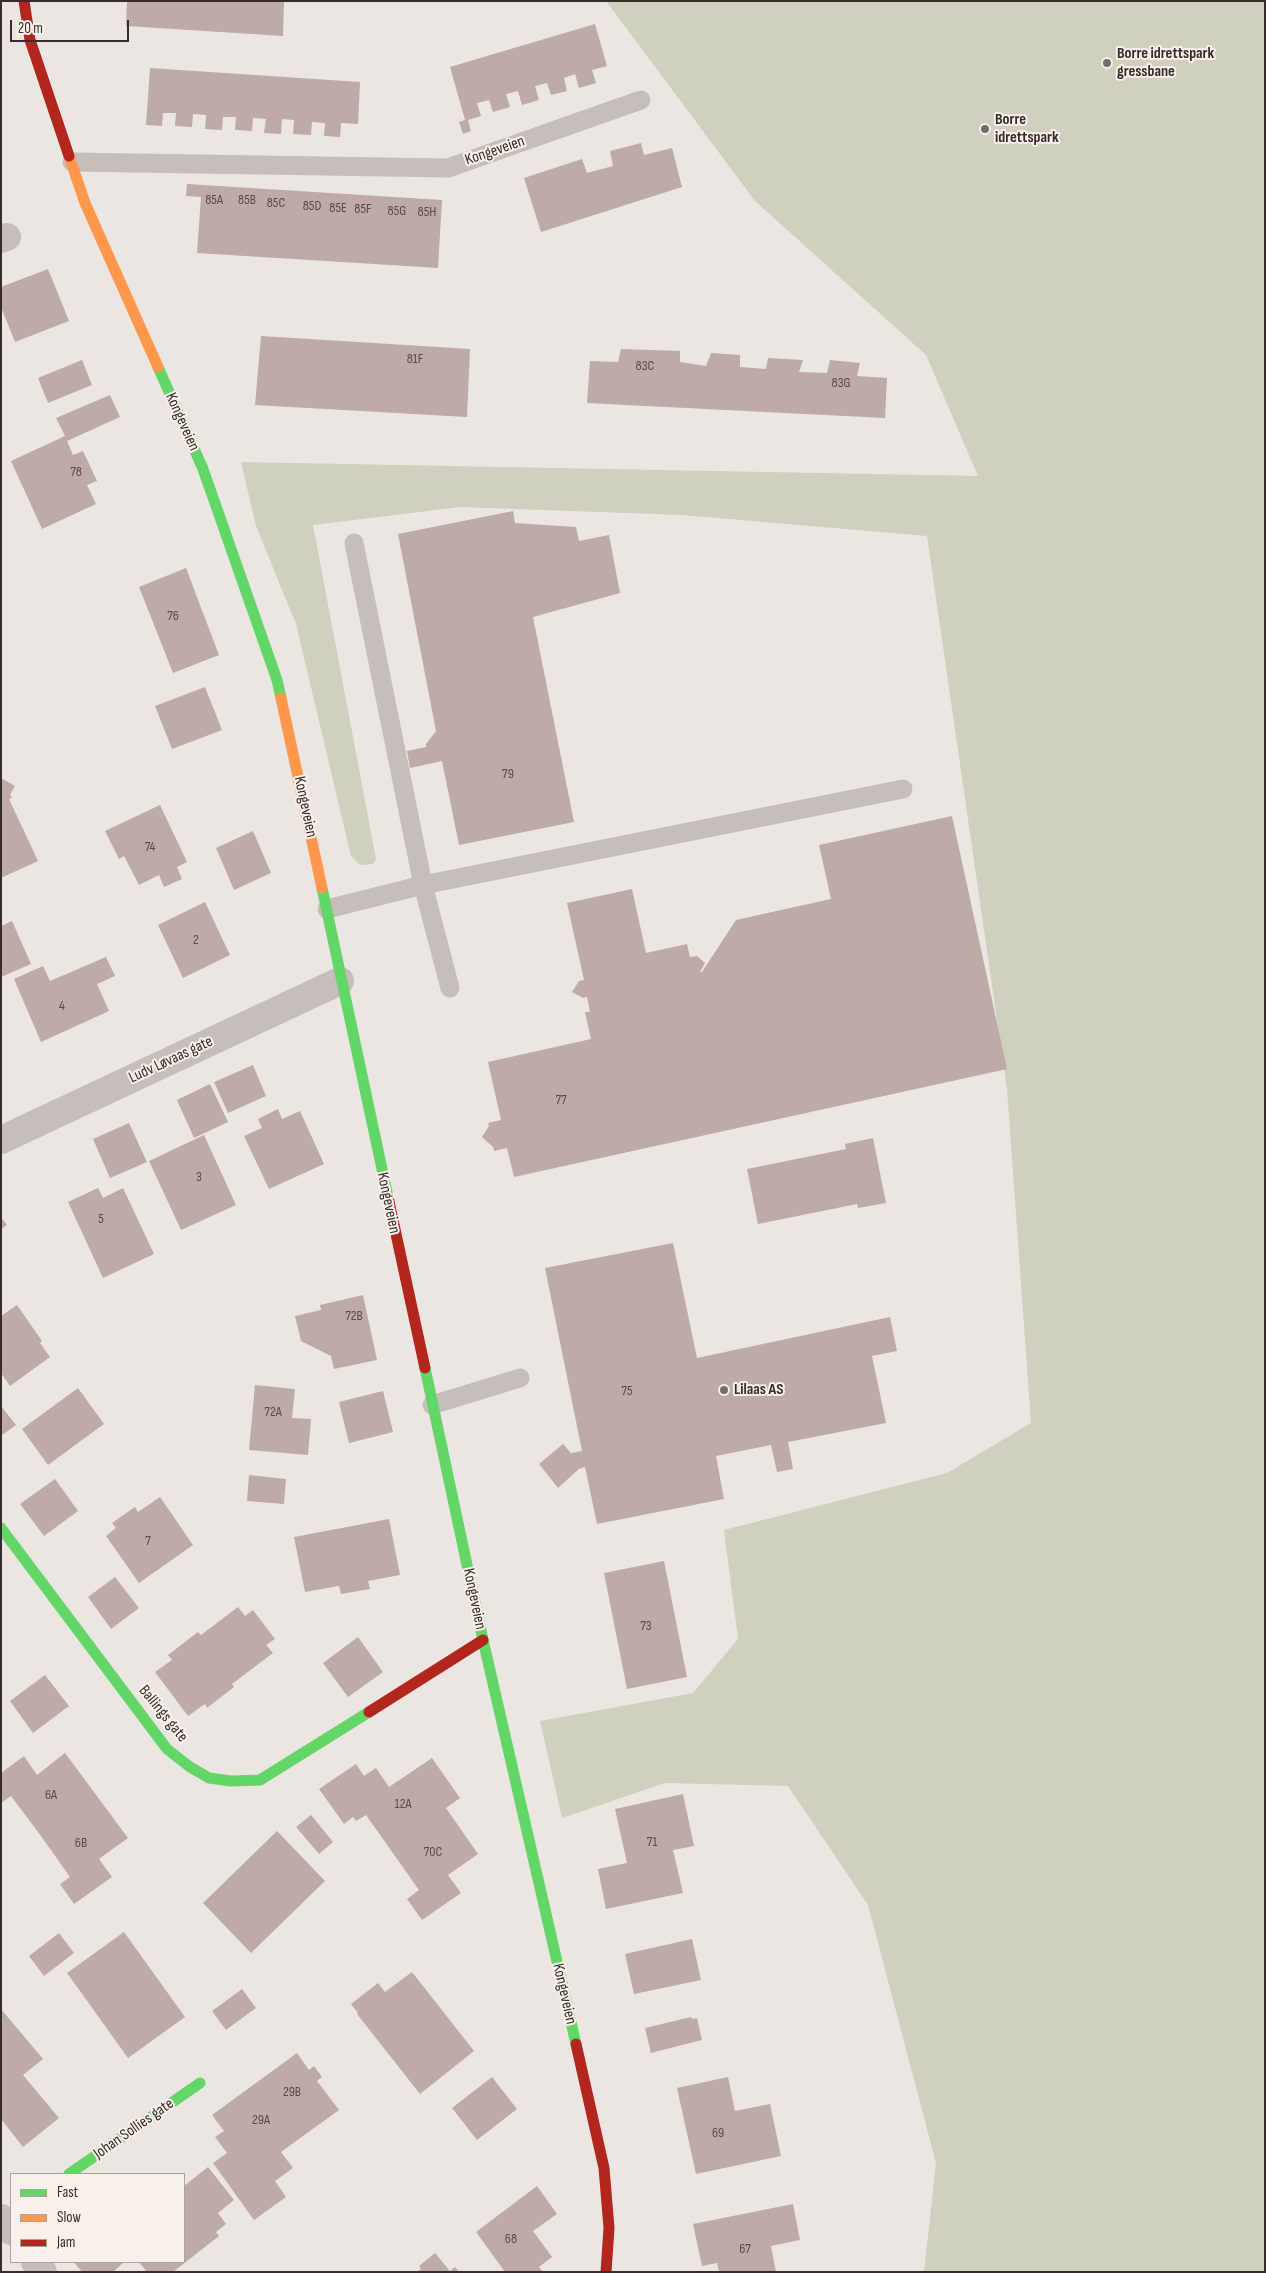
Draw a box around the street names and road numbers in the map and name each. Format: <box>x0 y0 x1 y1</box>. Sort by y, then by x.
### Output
street label: Kongeveien <box>463 132 527 170</box>
street label: Kongeveien <box>161 390 203 454</box>
street label: Kongeveien <box>289 775 321 839</box>
street label: Ludv Løvaas gate <box>126 1032 216 1088</box>
street label: Kongeveien <box>372 1171 404 1235</box>
street label: Kongeveien <box>458 1567 490 1631</box>
street label: Ballings gate <box>134 1682 192 1746</box>
street label: Kongeveien <box>548 1962 580 2026</box>
street label: Johan Sollies gate <box>90 2094 178 2164</box>

